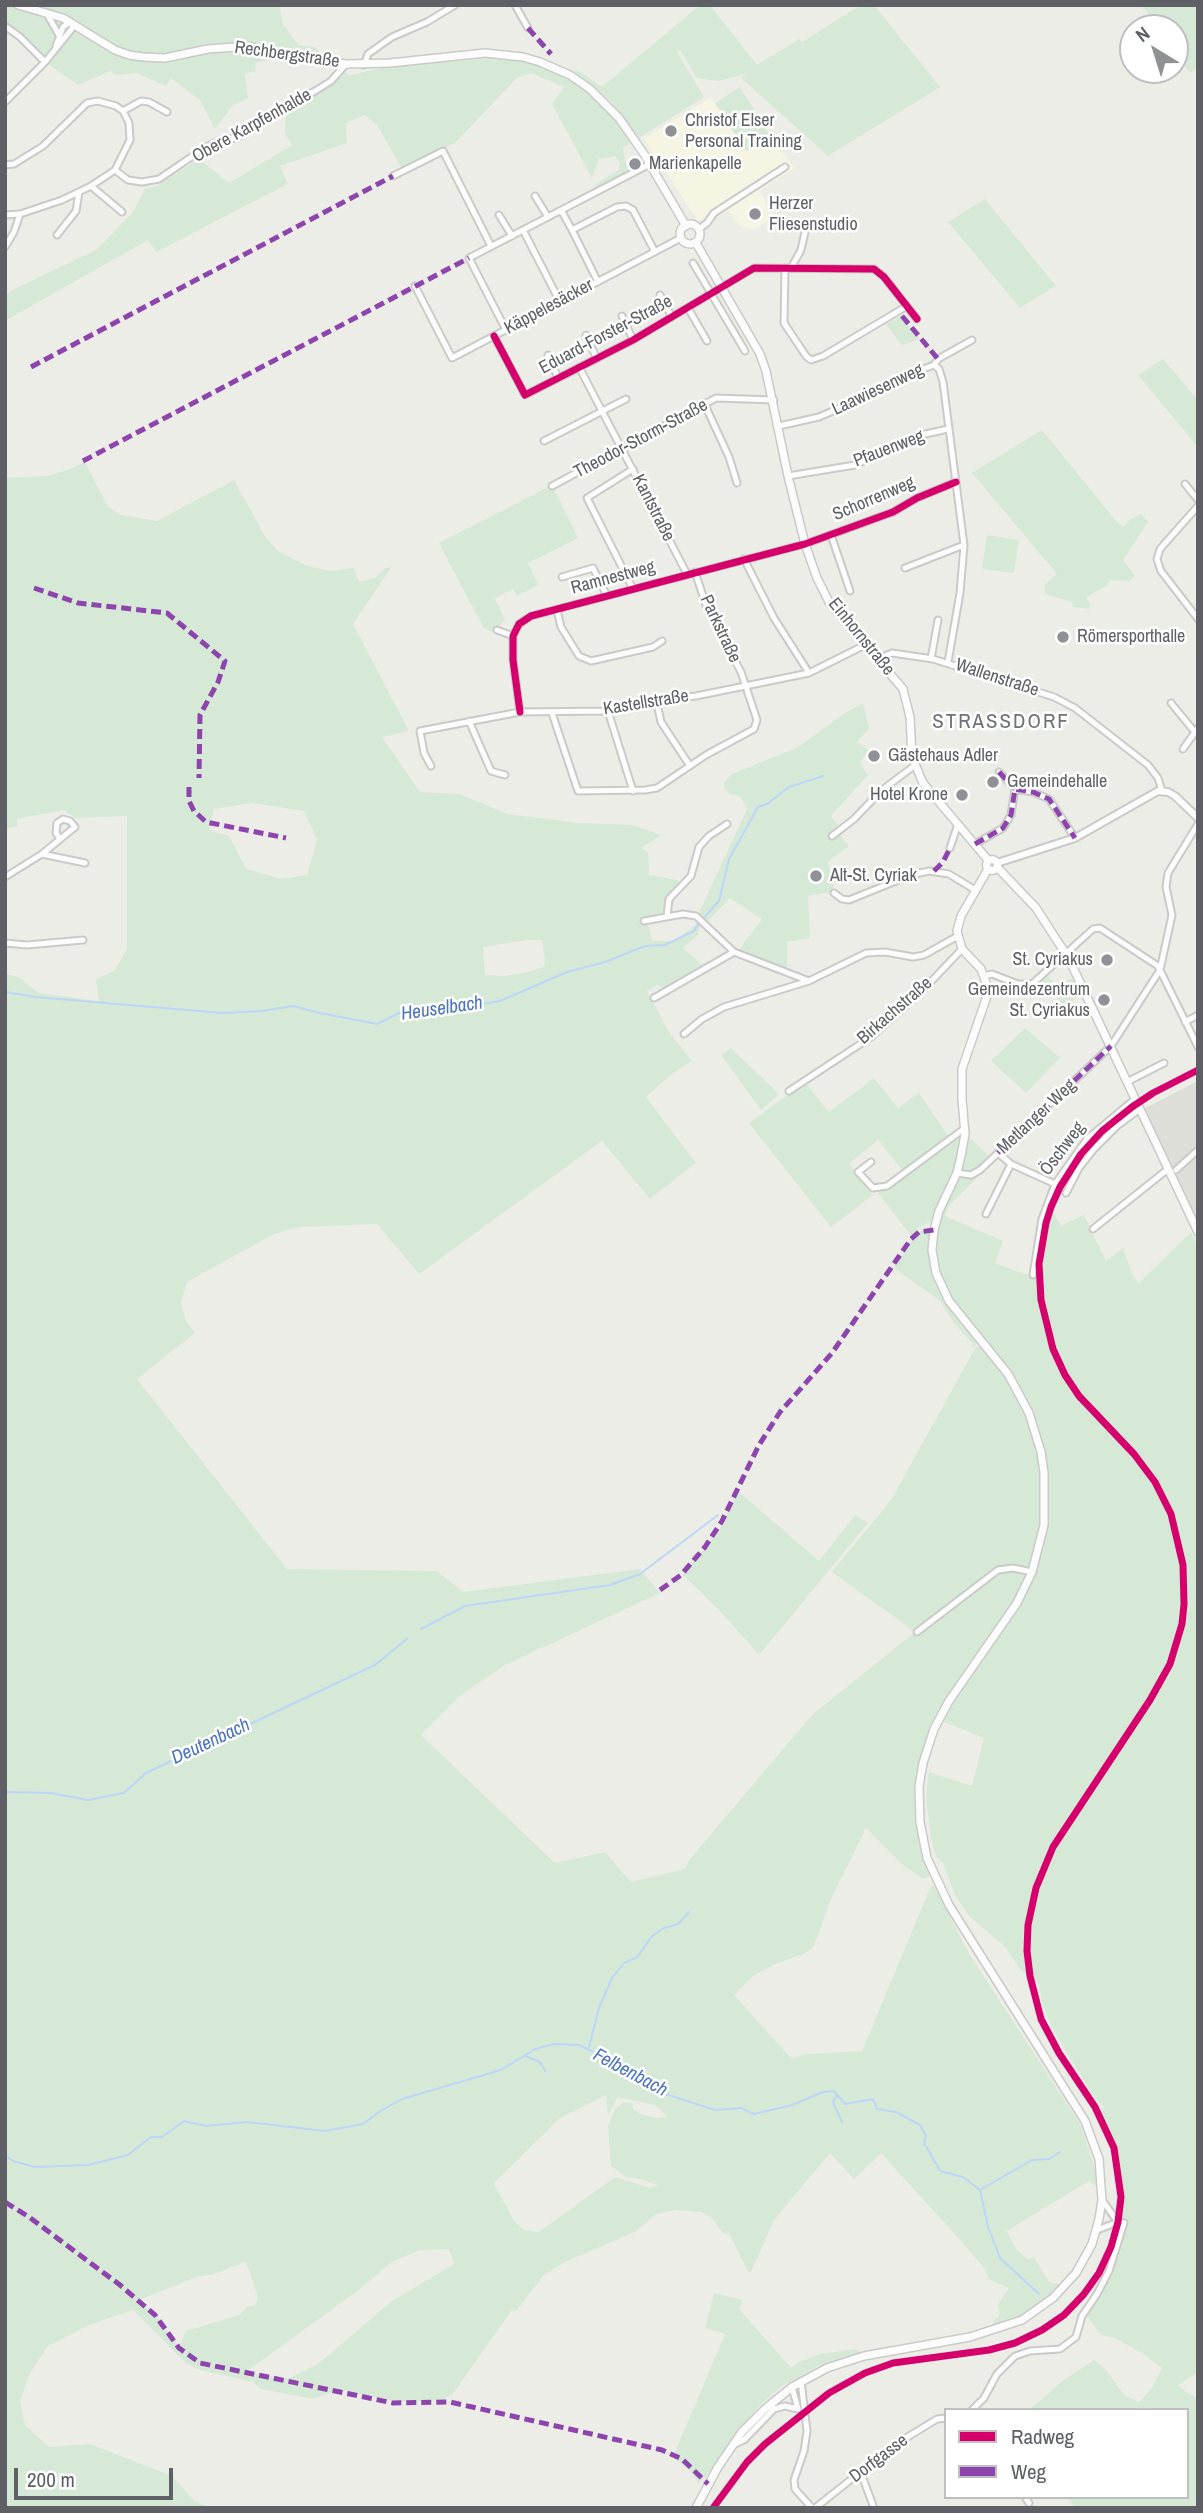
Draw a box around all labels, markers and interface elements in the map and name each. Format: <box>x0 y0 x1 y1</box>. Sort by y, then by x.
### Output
north arrow <box>1119 14 1189 84</box>
text: N <box>1130 20 1155 48</box>
street label: Rechbergstraße <box>233 37 341 73</box>
street label: Obere Karpfenhalde <box>189 84 315 168</box>
place label: Christof Elser Personal Training <box>685 110 802 152</box>
marker: Christof Elser Personal Training <box>663 123 679 139</box>
place label: Marienkapelle <box>649 153 742 175</box>
marker: Marienkapelle <box>627 156 643 172</box>
place label: Herzer Fliesenstudio <box>769 193 858 235</box>
marker: Herzer Fliesenstudio <box>747 206 763 222</box>
street label: Käppelesäcker <box>501 275 597 339</box>
street label: Eduard-Forster-Straße <box>536 291 676 379</box>
street label: Laawiesenweg <box>829 359 927 421</box>
street label: Theodor-Storm-Straße <box>570 395 712 483</box>
street label: Pfauenweg <box>851 426 927 472</box>
street label: Kantstraße <box>627 471 679 545</box>
street label: Schorrenweg <box>830 472 918 526</box>
street label: Ramnestweg <box>569 556 657 600</box>
street label: Parkstraße <box>695 592 745 666</box>
street label: Einhornstraße <box>823 594 899 680</box>
place label: Römersporthalle <box>1077 626 1185 648</box>
marker: Römersporthalle <box>1055 629 1071 645</box>
street label: Wallenstraße <box>953 654 1041 702</box>
street label: Kastellstraße <box>602 686 690 720</box>
district label: STRASSDORF <box>933 709 1069 735</box>
place label: Gästehaus Adler <box>888 745 998 767</box>
marker: Gästehaus Adler <box>866 748 882 764</box>
place label: Gemeindehalle <box>1007 771 1107 793</box>
marker: Gemeindehalle <box>985 774 1001 790</box>
place label: Hotel Krone <box>870 784 948 806</box>
marker: Hotel Krone <box>954 787 970 803</box>
place label: Alt-St. Cyriak <box>830 865 917 887</box>
marker: Alt-St. Cyriak <box>808 868 824 884</box>
place label: St. Cyriakus <box>1013 949 1093 971</box>
marker: St. Cyriakus <box>1099 952 1115 968</box>
street label: Birkachstraße <box>853 973 937 1049</box>
place label: Gemeindezentrum St. Cyriakus <box>968 979 1090 1021</box>
water label: Heuselbach <box>400 992 484 1026</box>
marker: Gemeindezentrum St. Cyriakus <box>1096 992 1112 1008</box>
street label: Metlanger Weg <box>993 1075 1081 1159</box>
street label: Öschweg <box>1036 1118 1090 1180</box>
water label: Deutenbach <box>168 1714 254 1770</box>
water label: Felbenbach <box>589 2044 671 2102</box>
legend <box>944 2408 1189 2499</box>
text: Radweg <box>1011 2422 1074 2451</box>
street label: Dorfgasse <box>846 2430 912 2488</box>
scale bar <box>18 2454 177 2498</box>
text: Weg <box>1011 2457 1046 2486</box>
text: 200 m <box>27 2465 75 2494</box>

